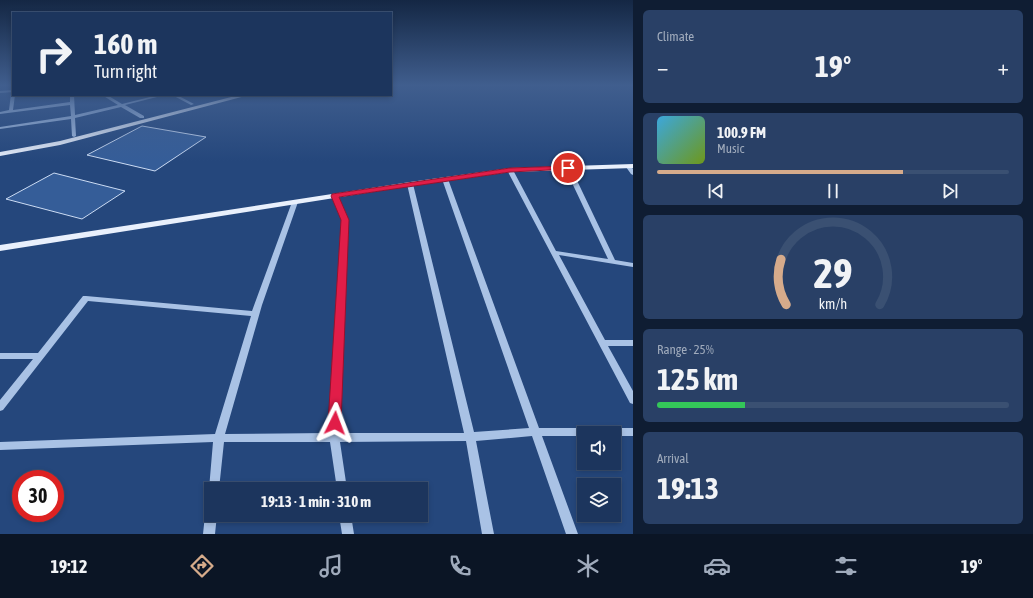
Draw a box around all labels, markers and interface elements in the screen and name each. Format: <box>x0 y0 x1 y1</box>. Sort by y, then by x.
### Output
icon: right <box>28 28 80 80</box>
text: 160 m <box>94 28 157 60</box>
text: Climate <box>657 29 694 44</box>
text: 19° <box>815 49 851 83</box>
text: − <box>657 54 668 80</box>
text: + <box>998 54 1009 80</box>
text: Turn right <box>94 61 157 82</box>
text: 100.9 FM <box>717 124 766 141</box>
text: Music <box>717 141 744 156</box>
pin <box>551 151 585 185</box>
icon: arrive <box>557 157 579 179</box>
icon: previous <box>705 180 727 202</box>
icon: pause <box>822 180 844 202</box>
icon: next <box>939 180 961 202</box>
text: 29 <box>813 249 853 297</box>
text: km/h <box>819 296 847 312</box>
text: Range · 25% <box>657 342 714 357</box>
text: 125 km <box>657 362 738 396</box>
position arrow <box>314 402 356 444</box>
map controls <box>577 426 621 522</box>
button: sound <box>577 426 621 470</box>
text: Arrival <box>657 451 689 466</box>
speed limit sign: 30 <box>12 470 64 522</box>
text: 19:13 <box>657 471 719 505</box>
button: layers <box>577 478 621 522</box>
text: 19:13 · 1 min · 310 m <box>261 493 371 510</box>
icon: directions <box>188 552 216 580</box>
icon: music <box>317 552 345 580</box>
icon: phone <box>446 552 474 580</box>
icon: climate <box>574 552 602 580</box>
icon: car <box>703 552 731 580</box>
icon: filters <box>832 552 860 580</box>
text: 19:12 <box>50 556 87 577</box>
text: 19° <box>961 556 983 577</box>

